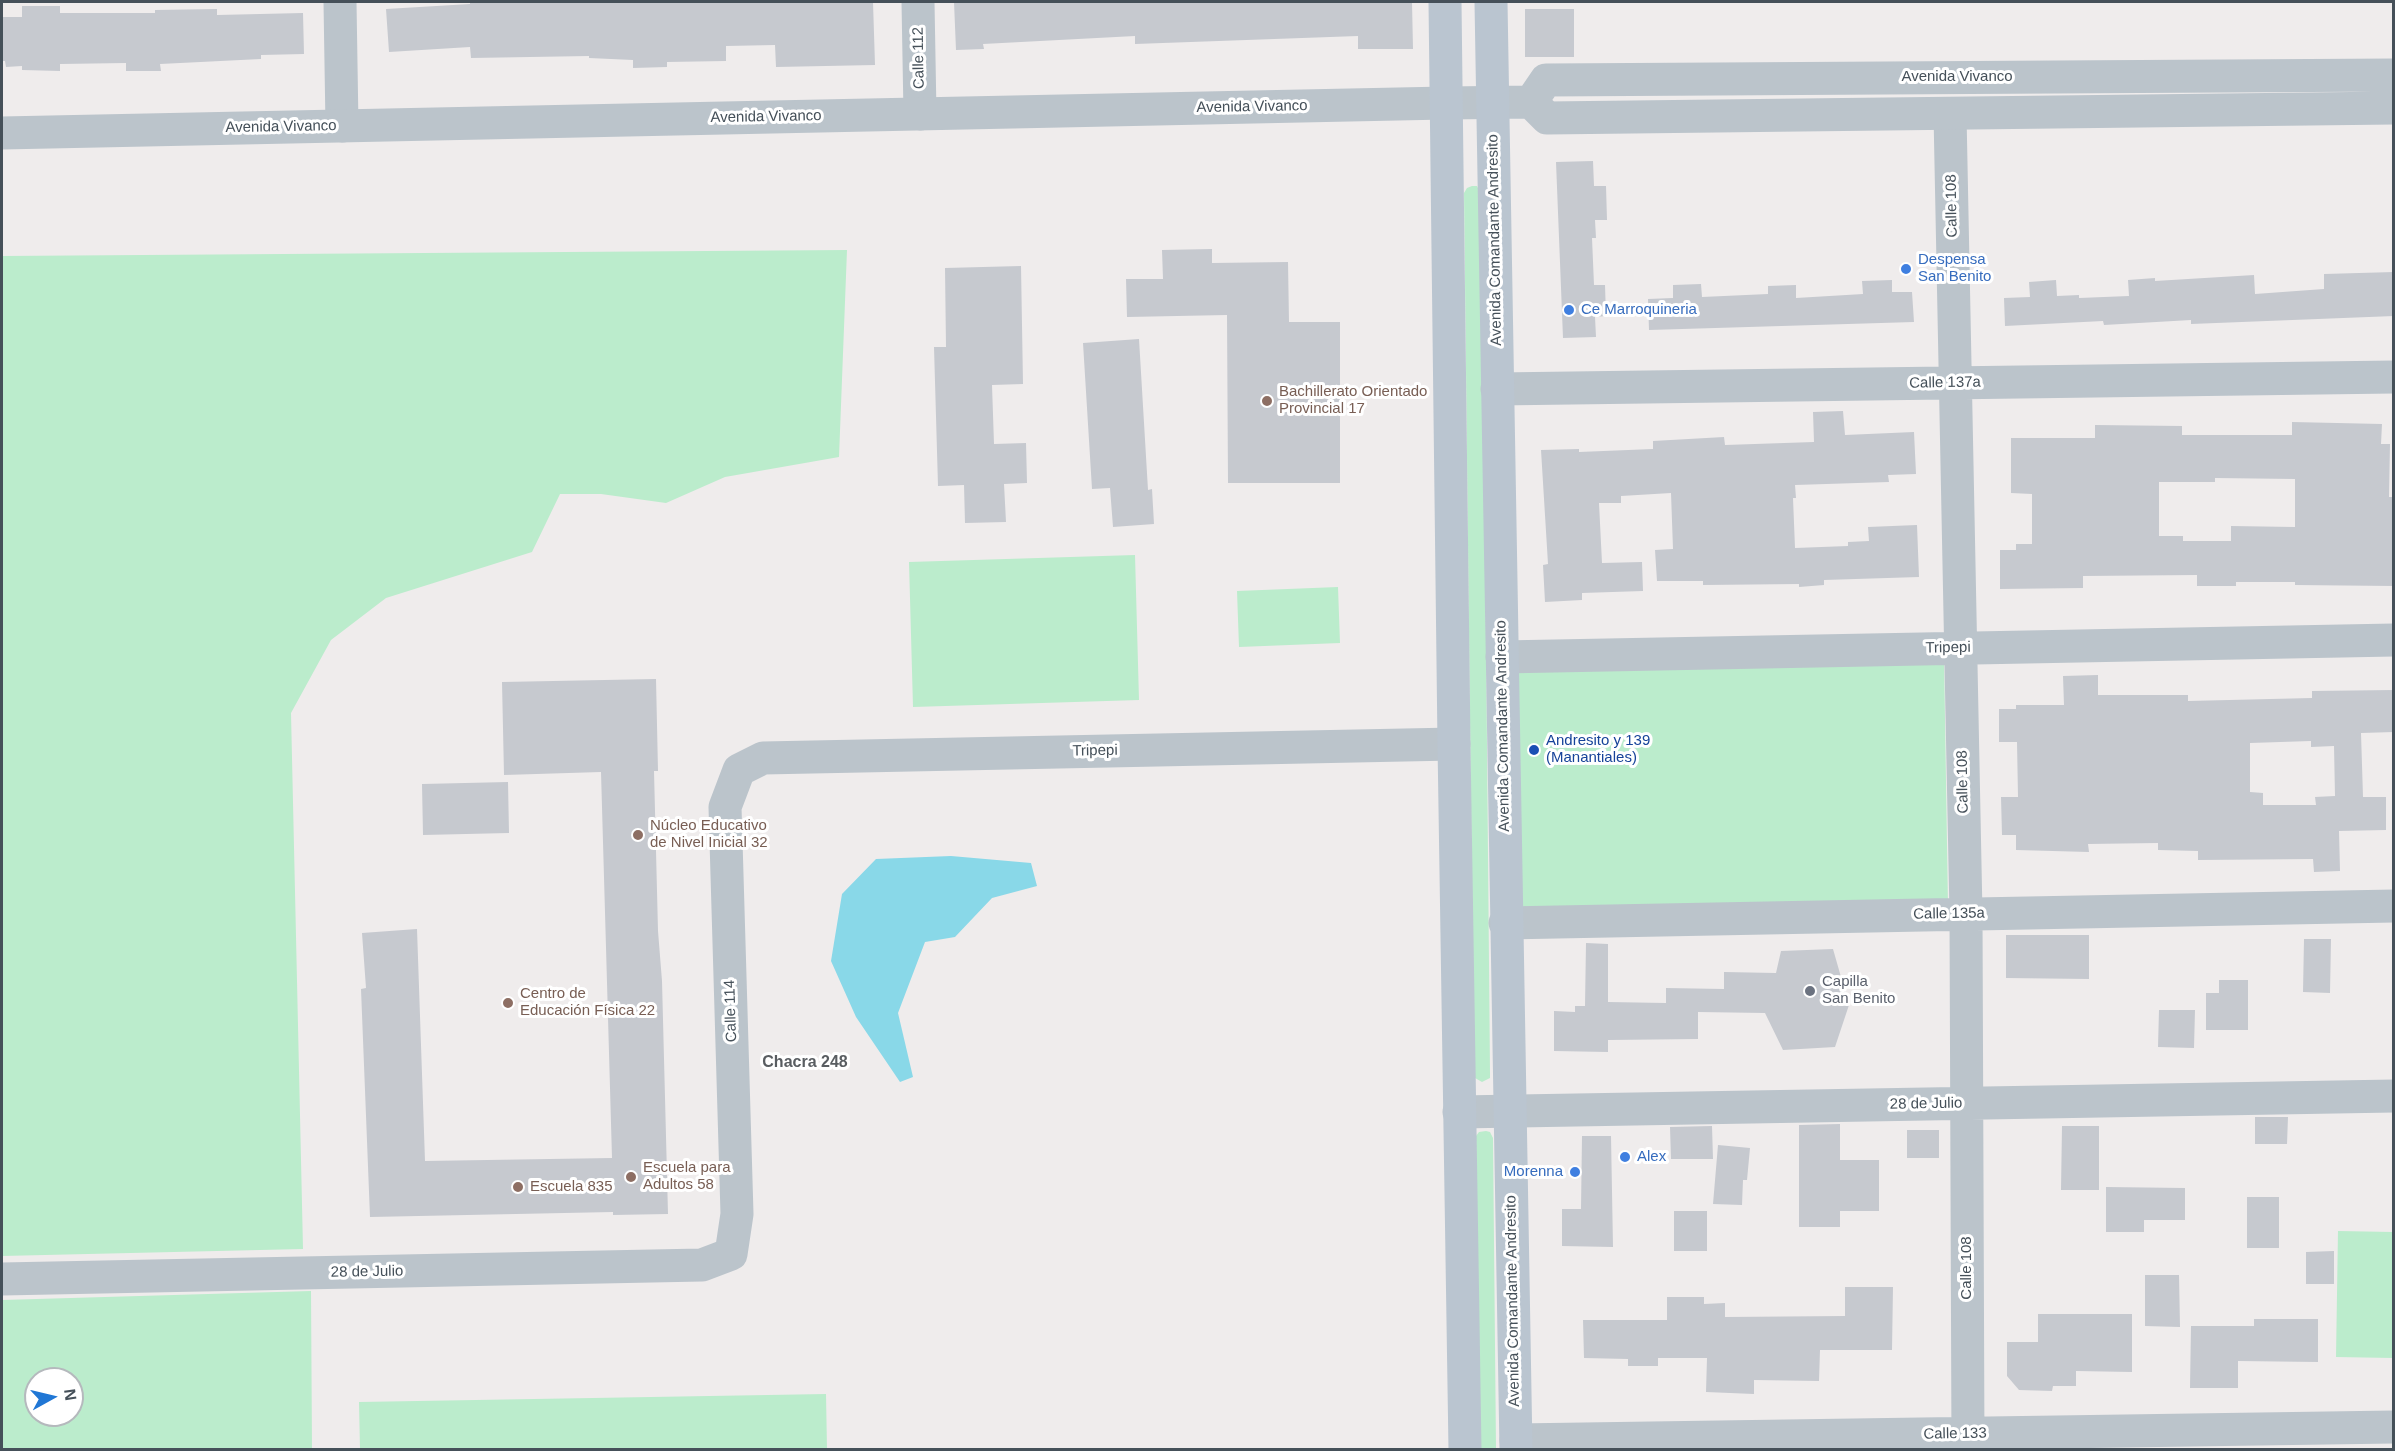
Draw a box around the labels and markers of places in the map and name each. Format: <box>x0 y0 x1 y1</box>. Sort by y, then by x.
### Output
place label: Despensa San Benito <box>1918 251 1991 286</box>
marker: Despensa San Benito <box>1899 262 1913 276</box>
place label: Ce Marroquineria <box>1581 301 1697 319</box>
marker: Ce Marroquineria <box>1562 303 1576 317</box>
place label: Bachillerato Orientado Provincial 17 <box>1279 383 1427 418</box>
marker: Bachillerato Orientado Provincial 17 <box>1260 394 1274 408</box>
place label: Andresito y 139 (Manantiales) <box>1546 732 1650 767</box>
marker: Andresito y 139 (Manantiales) <box>1527 743 1541 757</box>
place label: Núcleo Educativo de Nivel Inicial 32 <box>650 817 768 852</box>
marker: Núcleo Educativo de Nivel Inicial 32 <box>631 828 645 842</box>
place label: Capilla San Benito <box>1822 973 1895 1008</box>
marker: Capilla San Benito <box>1803 984 1817 998</box>
place label: Centro de Educación Física 22 <box>520 985 655 1020</box>
marker: Centro de Educación Física 22 <box>501 996 515 1010</box>
place label: Alex <box>1637 1148 1666 1166</box>
marker: Alex <box>1618 1150 1632 1164</box>
place label: Escuela para Adultos 58 <box>643 1159 731 1194</box>
place label: Morenna <box>1504 1163 1563 1181</box>
marker: Morenna <box>1568 1165 1582 1179</box>
marker: Escuela para Adultos 58 <box>624 1170 638 1184</box>
place label: Escuela 835 <box>530 1178 613 1196</box>
marker: Escuela 835 <box>511 1180 525 1194</box>

